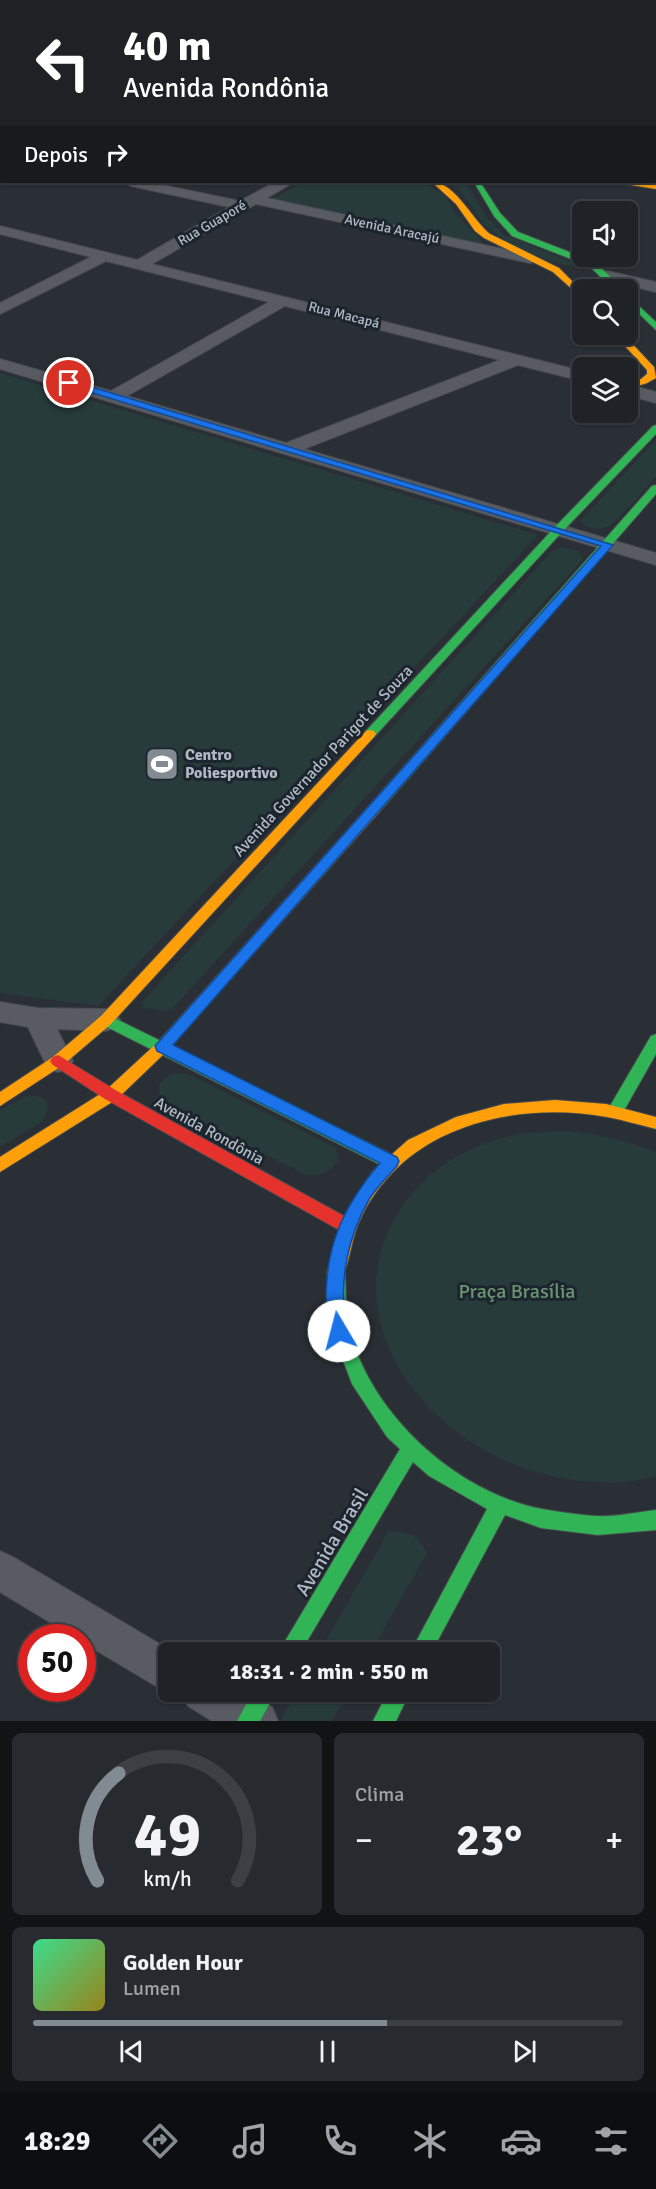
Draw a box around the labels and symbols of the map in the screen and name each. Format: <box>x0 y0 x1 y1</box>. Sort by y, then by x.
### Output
street label: Rua Guaporé <box>175 197 249 249</box>
street label: Avenida Aracajú <box>343 211 441 247</box>
street label: Rua Macapá <box>307 298 381 332</box>
pin <box>43 357 94 408</box>
street label: Avenida Governador Parigot de Souza <box>229 661 417 861</box>
place label: Centro Poliesportivo <box>185 745 277 783</box>
sports icon: Centro Poliesportivo <box>144 746 180 782</box>
street label: Avenida Rondônia <box>151 1093 267 1169</box>
park label: Praça Brasília <box>459 1279 575 1304</box>
position arrow <box>307 1299 371 1363</box>
street label: Avenida Brasil <box>290 1483 374 1600</box>
speed limit sign: 50 <box>18 1624 96 1702</box>

